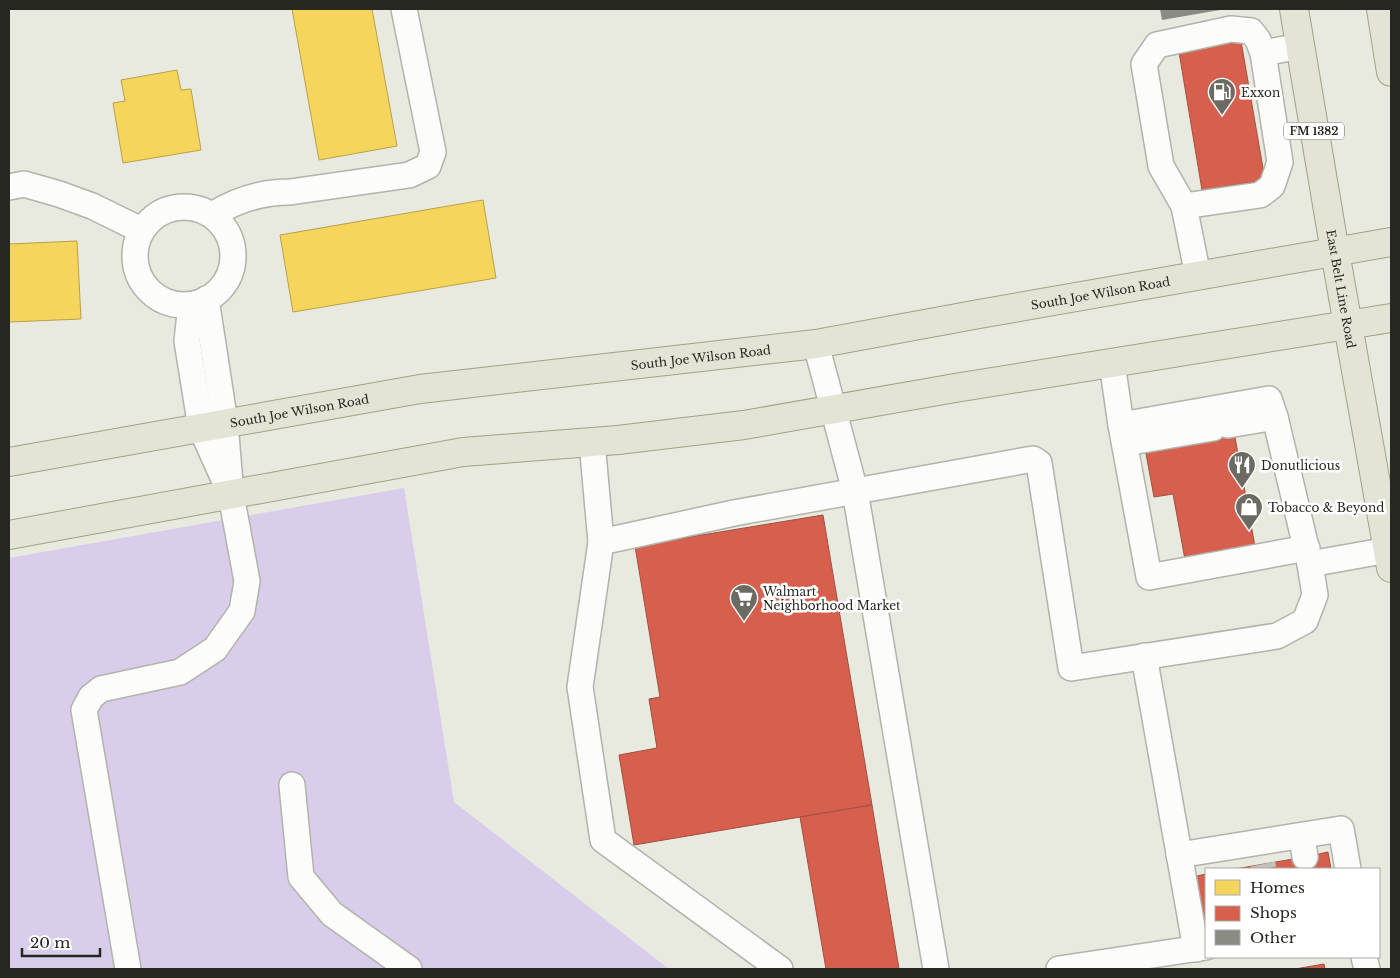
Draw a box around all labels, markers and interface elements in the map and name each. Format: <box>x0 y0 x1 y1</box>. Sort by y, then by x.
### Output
fuel station icon: Exxon <box>1207 77 1237 116</box>
place label: Exxon <box>1241 85 1280 100</box>
road number: FM 1382 <box>1284 122 1344 140</box>
street label: East Belt Line Road <box>1324 228 1359 350</box>
street label: South Joe Wilson Road <box>1030 273 1171 312</box>
street label: South Joe Wilson Road <box>630 342 772 373</box>
street label: South Joe Wilson Road <box>229 391 370 430</box>
restaurant icon: Donutlicious <box>1227 450 1257 489</box>
place label: Donutlicious <box>1261 458 1340 473</box>
shop icon: Tobacco & Beyond <box>1234 492 1264 531</box>
place label: Tobacco & Beyond <box>1268 500 1384 515</box>
supermarket icon: Walmart Neighborhood Market <box>729 583 759 622</box>
place label: Walmart Neighborhood Market <box>762 584 901 613</box>
legend <box>1205 868 1380 958</box>
text: Homes <box>1250 878 1305 897</box>
text: Shops <box>1250 903 1297 922</box>
scale bar <box>22 926 100 958</box>
text: Other <box>1250 928 1297 947</box>
text: 20 m <box>30 933 70 952</box>

